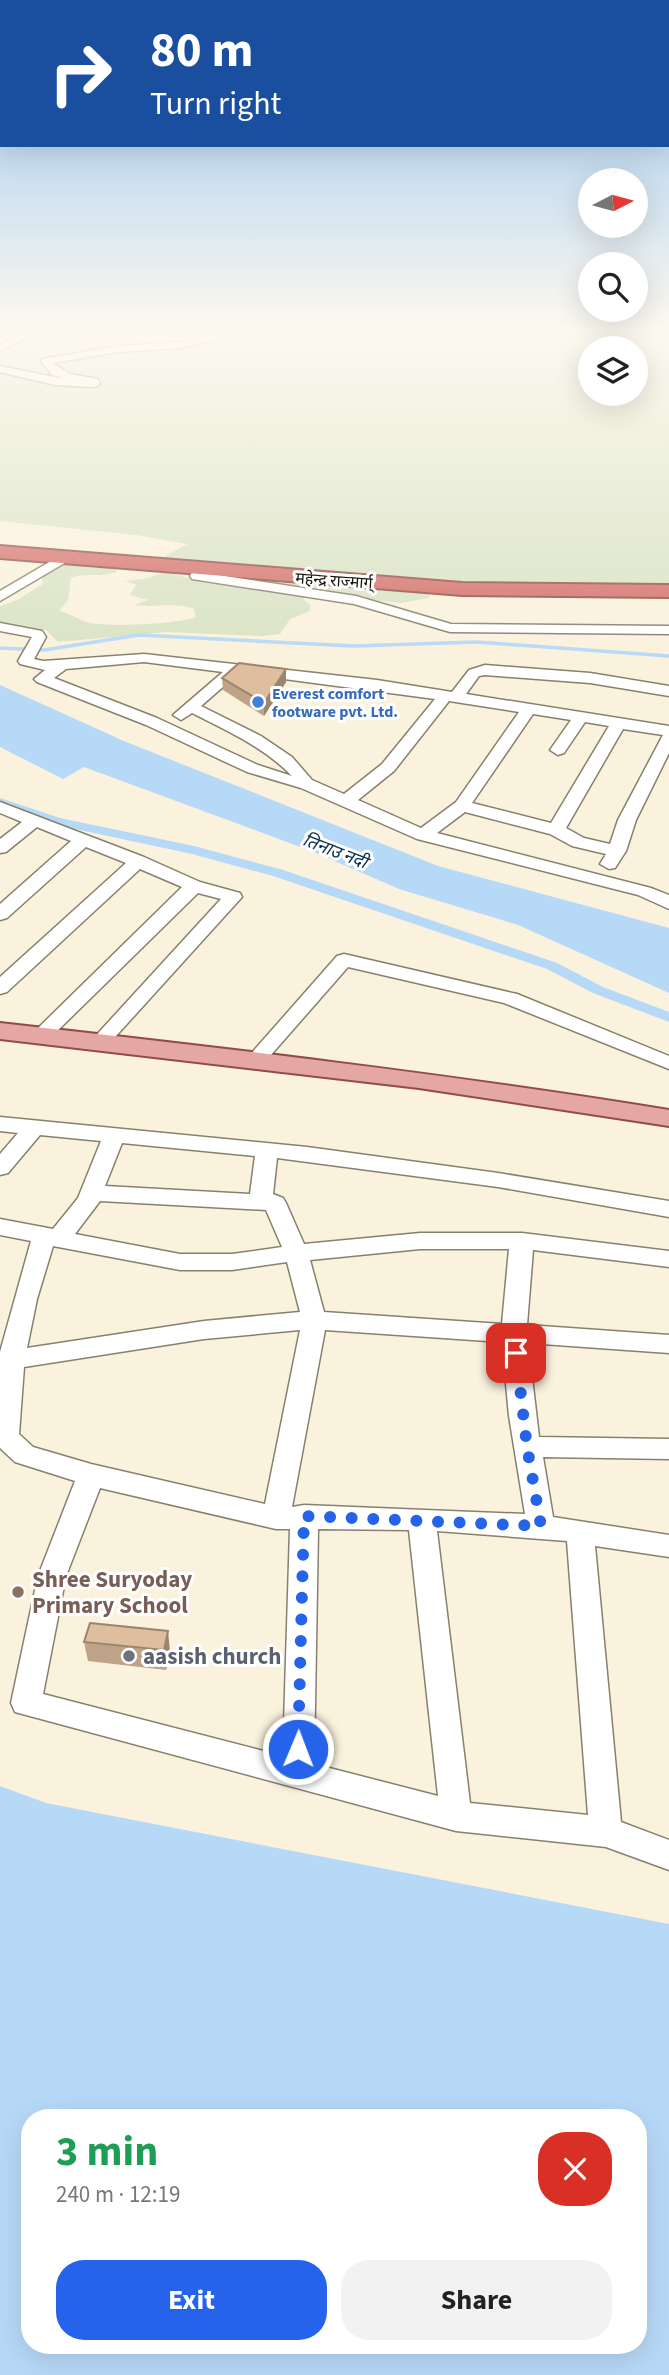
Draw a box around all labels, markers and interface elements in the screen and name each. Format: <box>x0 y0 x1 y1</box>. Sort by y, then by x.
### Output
text: 80 m <box>150 16 254 86</box>
icon: right <box>35 28 126 119</box>
text: Turn right <box>150 81 281 127</box>
north arrow <box>578 168 648 238</box>
map controls <box>578 168 648 406</box>
button: search <box>578 252 648 322</box>
button: layers <box>578 336 648 406</box>
street label: महेन्द्र राज्मार्ग् <box>295 567 376 595</box>
place label: Everest comfort footware pvt. Ltd. <box>272 683 398 723</box>
marker: Everest comfort footware pvt. Ltd. <box>250 694 266 710</box>
water label: तिनाउ नदी <box>299 828 374 876</box>
pin <box>486 1323 546 1383</box>
icon: arrive <box>497 1334 535 1372</box>
place label: Shree Suryoday Primary School <box>32 1563 192 1622</box>
marker: Shree Suryoday Primary School <box>10 1584 26 1600</box>
place label: aasish church <box>143 1640 281 1673</box>
marker: aasish church <box>121 1648 137 1664</box>
position arrow <box>261 1712 335 1786</box>
text: 3 min <box>56 2122 158 2182</box>
button: close <box>538 2132 612 2206</box>
text: 240 m · 12:19 <box>56 2178 180 2211</box>
button: Exit <box>56 2260 327 2340</box>
button: Share <box>341 2260 612 2340</box>

